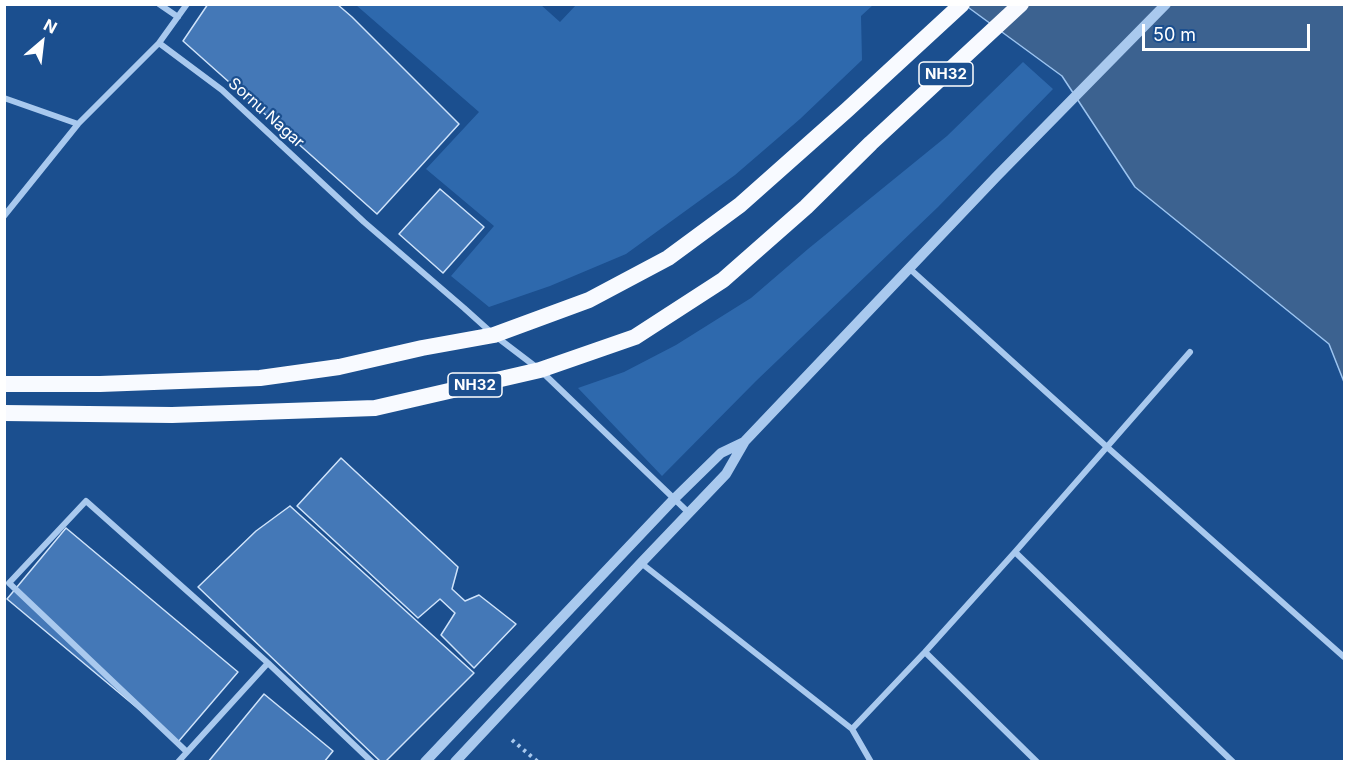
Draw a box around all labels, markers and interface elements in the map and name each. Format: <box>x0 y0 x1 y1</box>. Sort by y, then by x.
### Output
north arrow <box>12 12 72 72</box>
scale bar <box>1145 12 1313 50</box>
text: N <box>40 14 61 38</box>
text: 50 m <box>1153 24 1196 45</box>
road number: NH32 <box>919 62 973 86</box>
street label: Sornu Nagar <box>224 74 308 152</box>
road number: NH32 <box>448 373 502 397</box>

